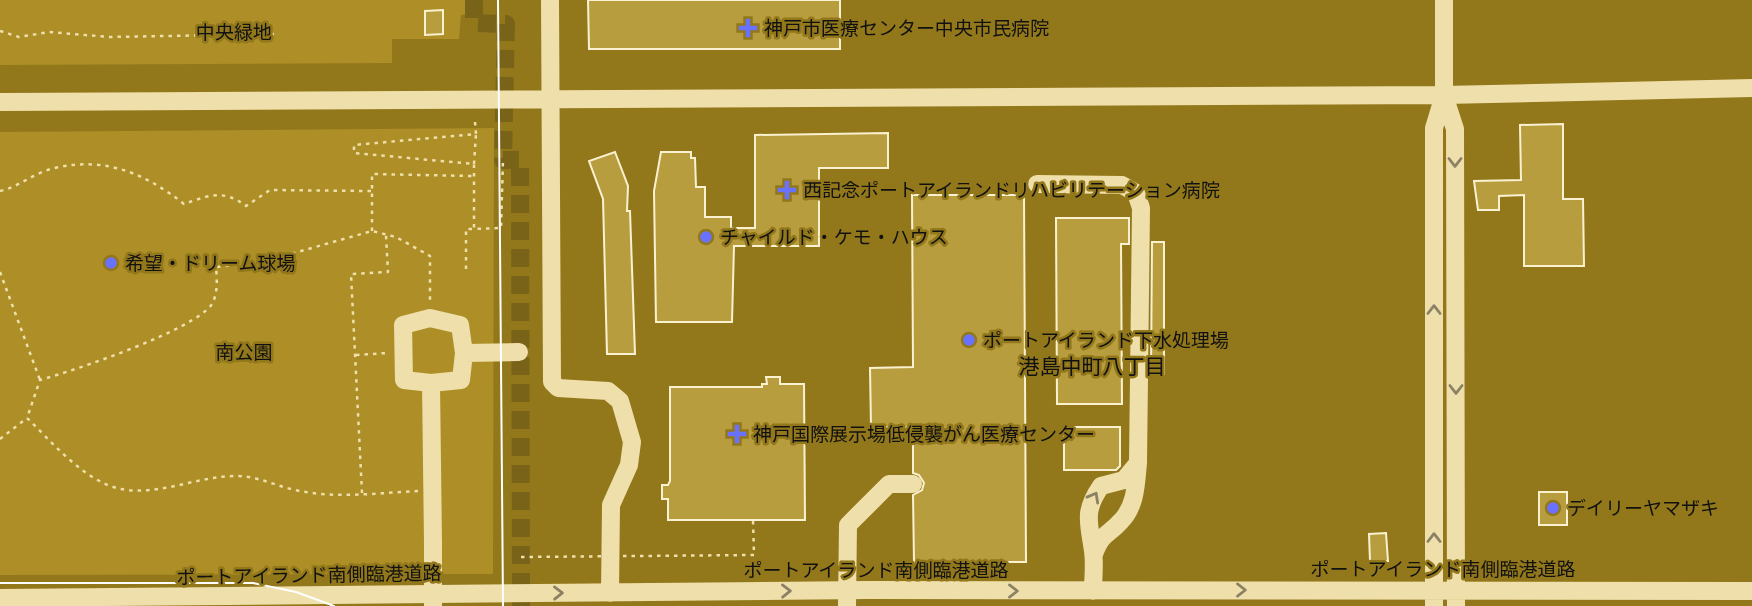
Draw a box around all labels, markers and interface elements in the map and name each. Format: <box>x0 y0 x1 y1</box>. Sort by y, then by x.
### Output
place label: 神戸市医療センター中央市民病院 <box>764 17 1049 39</box>
marker: 神戸市医療センター中央市民病院 <box>738 18 758 38</box>
park label: 中央緑地 <box>196 21 272 43</box>
one-way arrow <box>1447 157 1463 167</box>
place label: 西記念ポートアイランドリハビリテーション病院 <box>803 179 1220 201</box>
marker: 西記念ポートアイランドリハビリテーション病院 <box>777 180 797 200</box>
place label: チャイルド・ケモ・ハウス <box>720 226 948 248</box>
marker: チャイルド・ケモ・ハウス <box>698 229 714 245</box>
place label: 希望・ドリーム球場 <box>125 252 295 274</box>
marker: 希望・ドリーム球場 <box>103 255 119 271</box>
one-way arrow <box>1426 305 1442 315</box>
place label: ポートアイランド下水処理場 <box>983 329 1229 351</box>
marker: ポートアイランド下水処理場 <box>961 332 977 348</box>
park label: 南公園 <box>215 341 273 363</box>
district label: 港島中町八丁目 <box>1019 354 1166 378</box>
one-way arrow <box>1448 384 1464 395</box>
place label: 神戸国際展示場低侵襲がん医療センター <box>753 423 1095 445</box>
marker: 神戸国際展示場低侵襲がん医療センター <box>727 424 747 444</box>
one-way arrow <box>1086 492 1100 505</box>
place label: デイリーヤマザキ <box>1567 497 1719 519</box>
marker: デイリーヤマザキ <box>1545 500 1561 516</box>
one-way arrow <box>1426 532 1442 543</box>
street label: ポートアイランド南側臨港道路 <box>1310 558 1576 580</box>
street label: ポートアイランド南側臨港道路 <box>743 559 1009 581</box>
street label: ポートアイランド南側臨港道路 <box>176 562 442 588</box>
one-way arrow <box>1236 582 1246 598</box>
one-way arrow <box>781 583 791 599</box>
one-way arrow <box>1008 583 1019 599</box>
one-way arrow <box>553 586 564 601</box>

